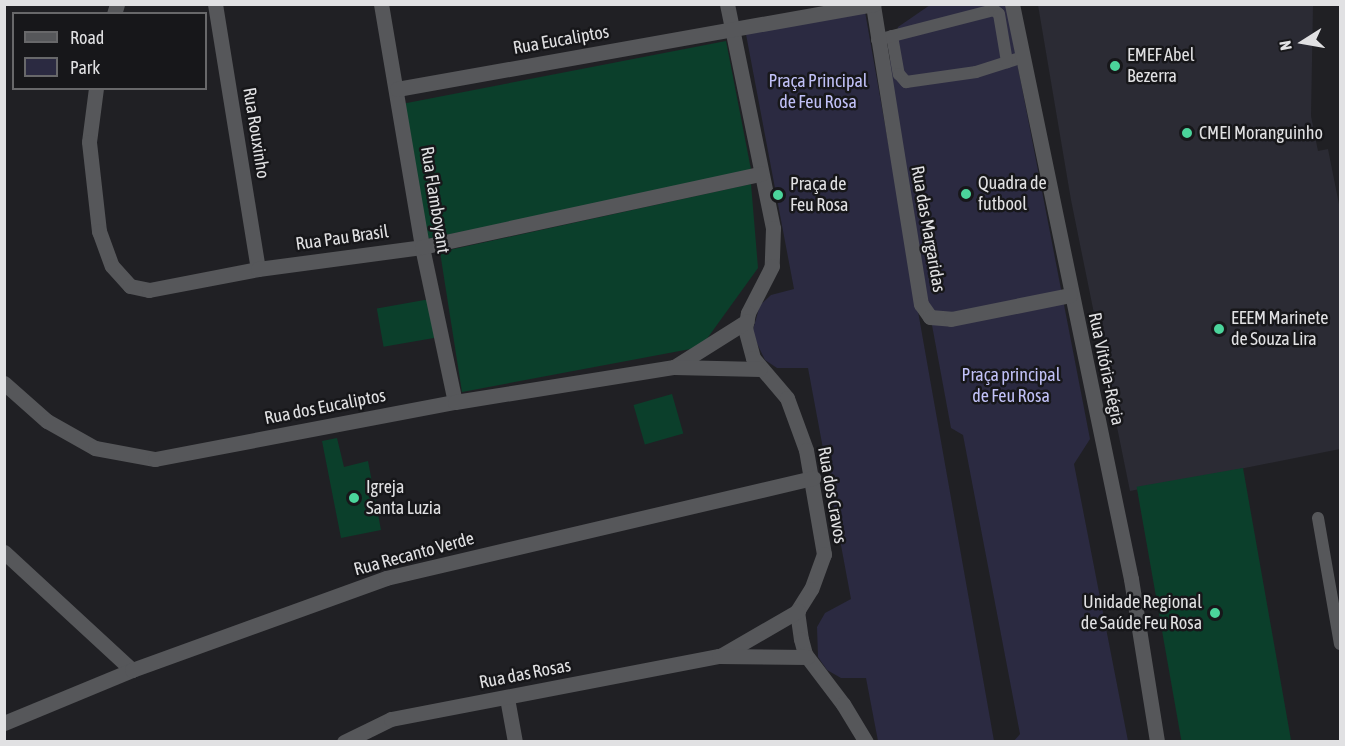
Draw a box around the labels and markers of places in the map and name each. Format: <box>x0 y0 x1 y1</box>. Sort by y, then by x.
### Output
place label: EMEF Abel Bezerra <box>1127 45 1194 88</box>
marker: EMEF Abel Bezerra <box>1108 59 1122 73</box>
place label: CMEI Moranguinho <box>1199 122 1323 144</box>
marker: CMEI Moranguinho <box>1180 126 1194 140</box>
place label: Quadra de futbool <box>978 173 1047 216</box>
place label: Praça de Feu Rosa <box>790 174 848 216</box>
marker: Quadra de futbool <box>959 187 973 201</box>
marker: Praça de Feu Rosa <box>771 188 785 202</box>
place label: EEEM Marinete de Souza Lira <box>1231 308 1328 350</box>
marker: EEEM Marinete de Souza Lira <box>1212 322 1226 336</box>
place label: Igreja Santa Luzia <box>366 477 441 520</box>
marker: Igreja Santa Luzia <box>347 491 361 505</box>
place label: Unidade Regional de Saúde Feu Rosa <box>1081 592 1202 634</box>
marker: Unidade Regional de Saúde Feu Rosa <box>1206 604 1224 622</box>

